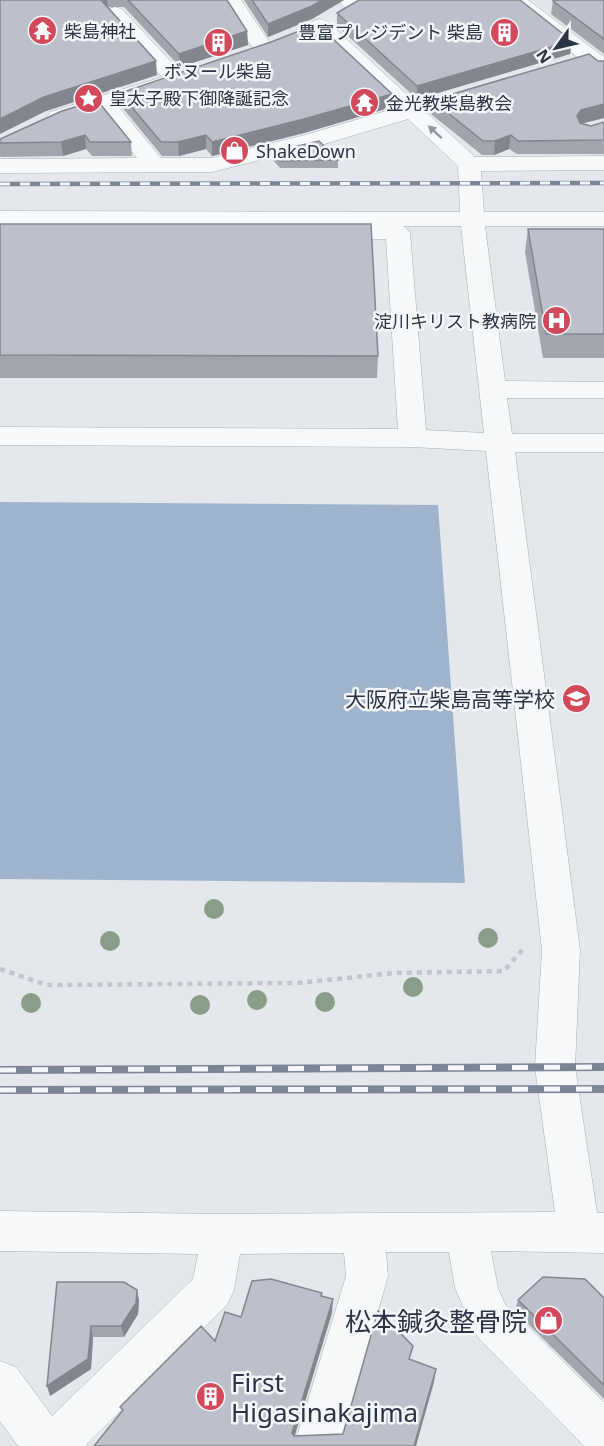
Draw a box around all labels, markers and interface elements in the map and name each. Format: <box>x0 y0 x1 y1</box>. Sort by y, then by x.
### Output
temple icon: 柴島神社 <box>27 15 59 47</box>
building icon: 豊富プレジデント 柴島 <box>488 16 520 48</box>
north arrow <box>526 18 586 78</box>
place label: 柴島神社 <box>64 19 136 43</box>
place label: 豊富プレジデント 柴島 <box>298 20 483 44</box>
building icon: ボヌール柴島 <box>202 26 234 58</box>
text: N <box>531 45 556 68</box>
place label: ボヌール柴島 <box>164 59 272 83</box>
place icon: 皇太子殿下御降誕記念 <box>72 82 104 114</box>
place label: 皇太子殿下御降誕記念 <box>109 86 289 110</box>
temple icon: 金光教柴島教会 <box>349 87 381 119</box>
place label: 金光教柴島教会 <box>386 91 512 115</box>
one-way arrow <box>428 126 443 139</box>
shop icon: ShakeDown <box>219 135 251 167</box>
place label: ShakeDown <box>256 139 356 163</box>
hospital icon: 淀川キリスト教病院 <box>541 305 573 337</box>
place label: 淀川キリスト教病院 <box>374 309 536 333</box>
school or university icon: 大阪府立柴島高等学校 <box>560 683 592 715</box>
place label: 大阪府立柴島高等学校 <box>345 685 555 713</box>
place label: 松本鍼灸整骨院 <box>345 1303 527 1339</box>
shop icon: 松本鍼灸整骨院 <box>532 1305 564 1337</box>
place label: First Higasinakajima <box>231 1364 418 1430</box>
building icon: First Higasinakajima <box>194 1381 226 1413</box>

